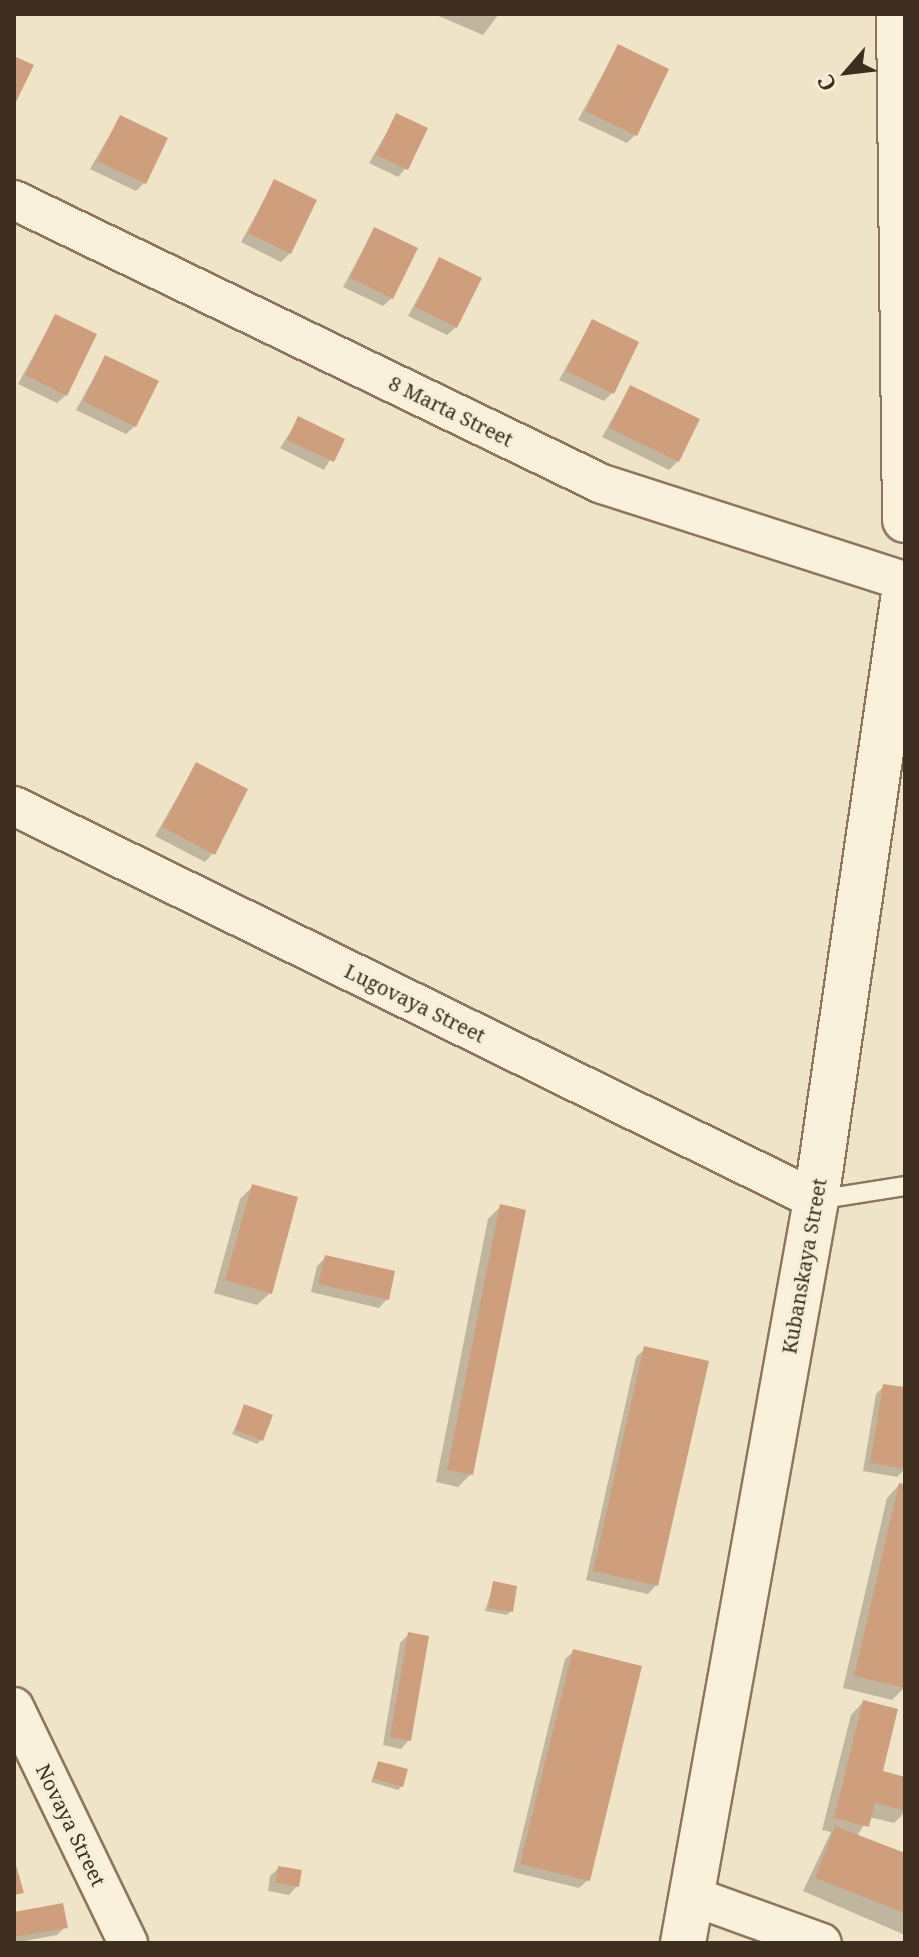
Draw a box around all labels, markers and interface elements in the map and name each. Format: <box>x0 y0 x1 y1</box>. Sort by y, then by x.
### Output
north arrow <box>807 32 887 112</box>
text: С <box>809 70 842 97</box>
street label: 8 Marta Street <box>385 371 517 451</box>
street label: Lugovaya Street <box>341 959 489 1047</box>
street label: Kubanskaya Street <box>777 1176 831 1356</box>
street label: Novaya Street <box>31 1760 111 1890</box>

